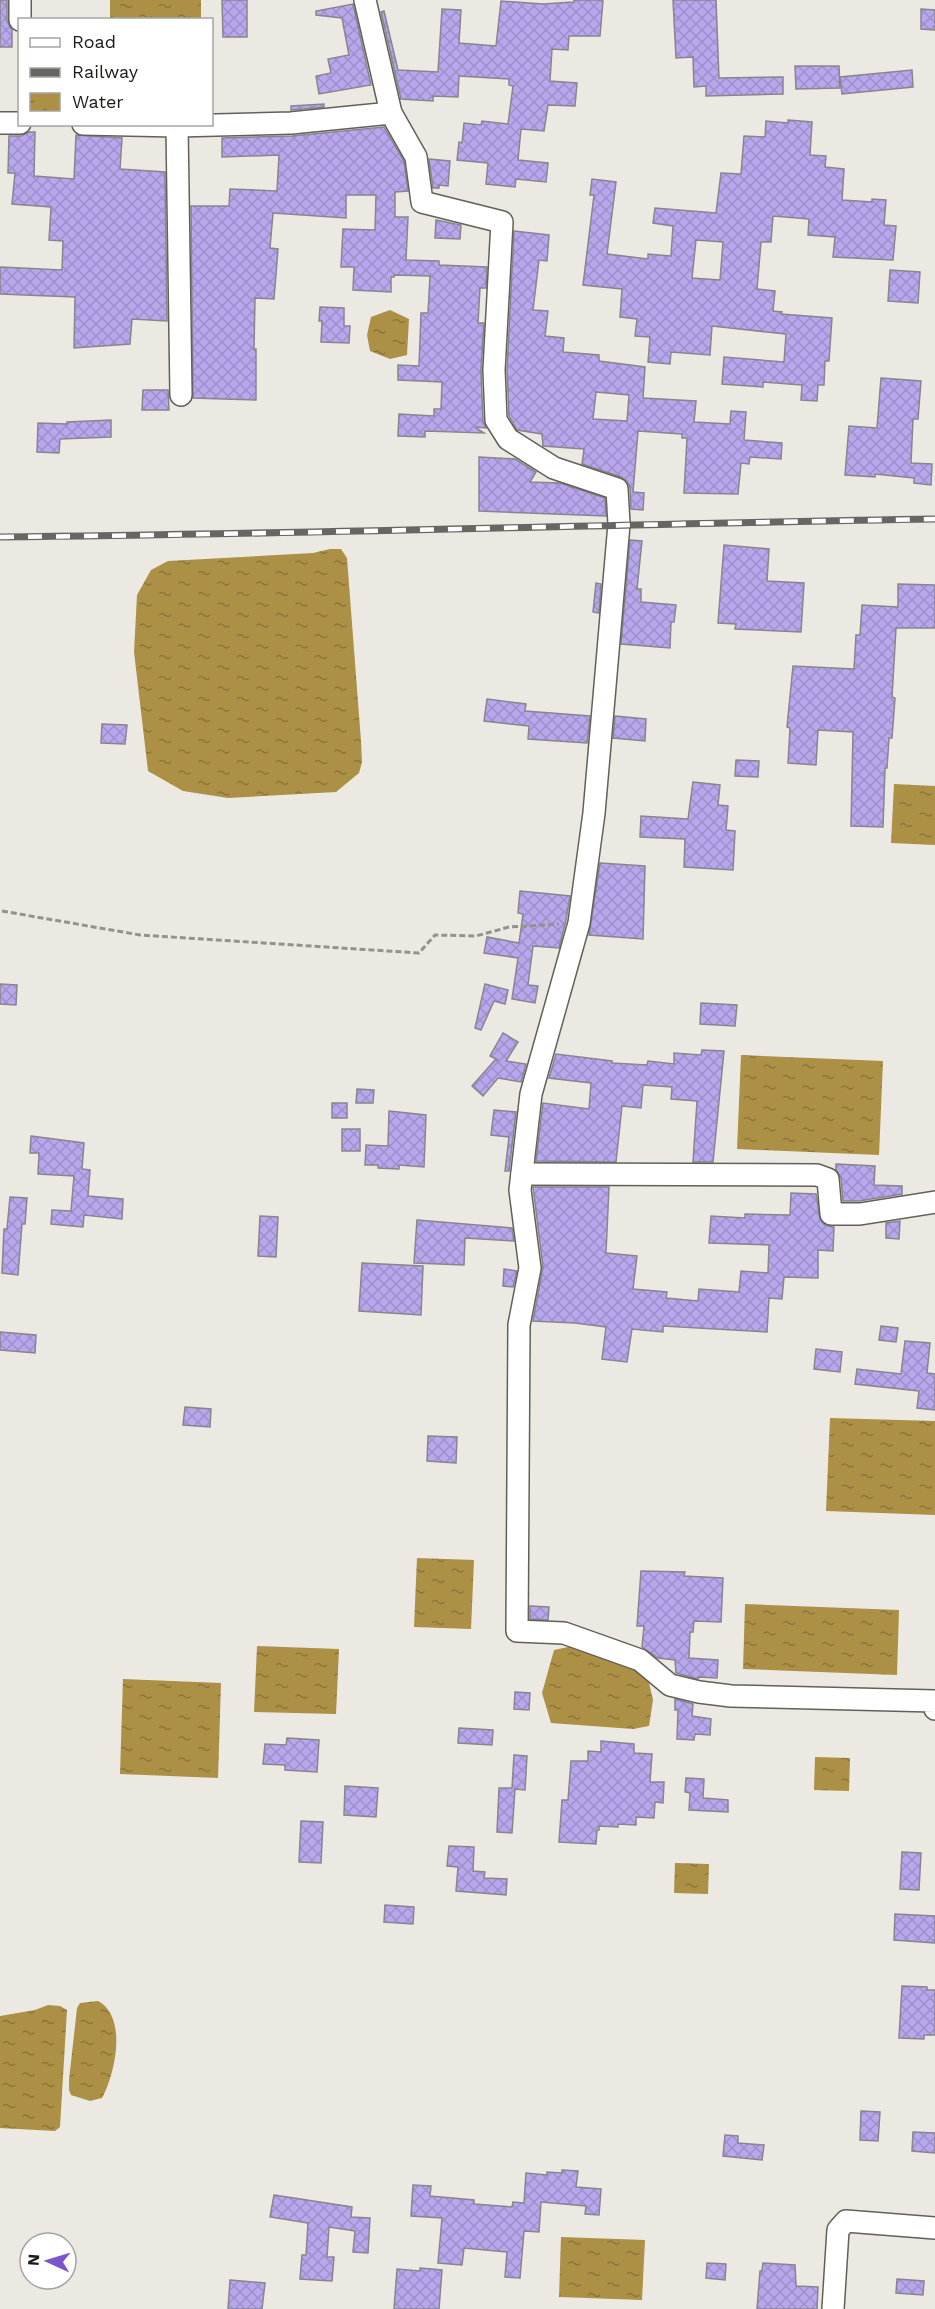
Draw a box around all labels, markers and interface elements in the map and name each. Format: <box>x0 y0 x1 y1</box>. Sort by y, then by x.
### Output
legend <box>18 18 213 126</box>
text: Road <box>72 31 116 52</box>
text: Railway <box>72 61 139 82</box>
text: Water <box>72 91 124 112</box>
north arrow <box>18 2231 78 2291</box>
text: N <box>24 2253 43 2267</box>

